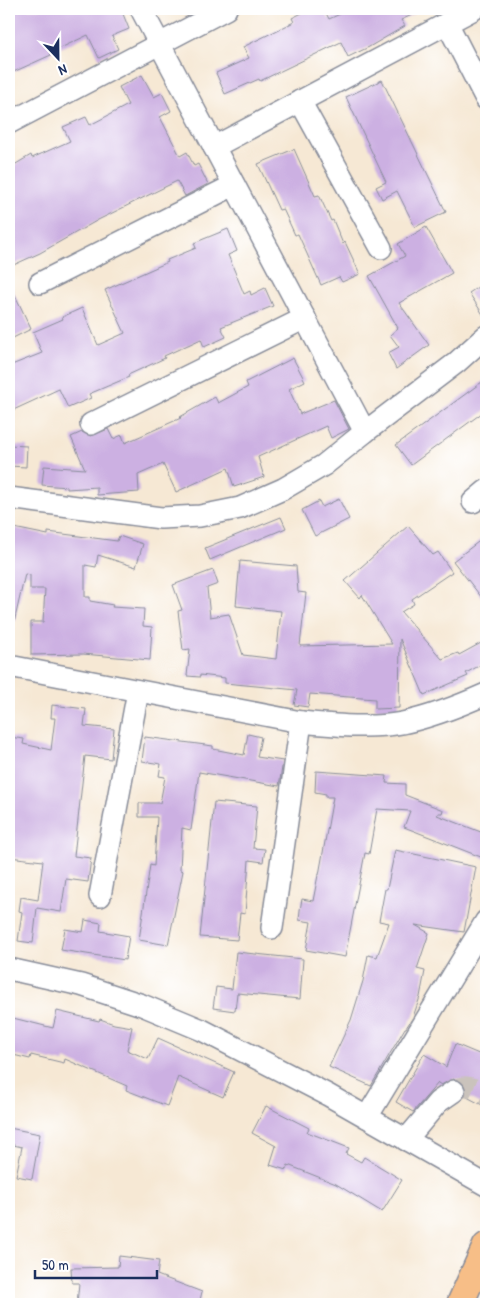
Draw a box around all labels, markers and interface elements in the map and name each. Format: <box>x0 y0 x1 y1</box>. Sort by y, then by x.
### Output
north arrow <box>32 32 82 82</box>
text: N <box>56 60 70 81</box>
scale bar <box>35 1248 158 1280</box>
text: 50 m <box>42 1254 69 1275</box>

